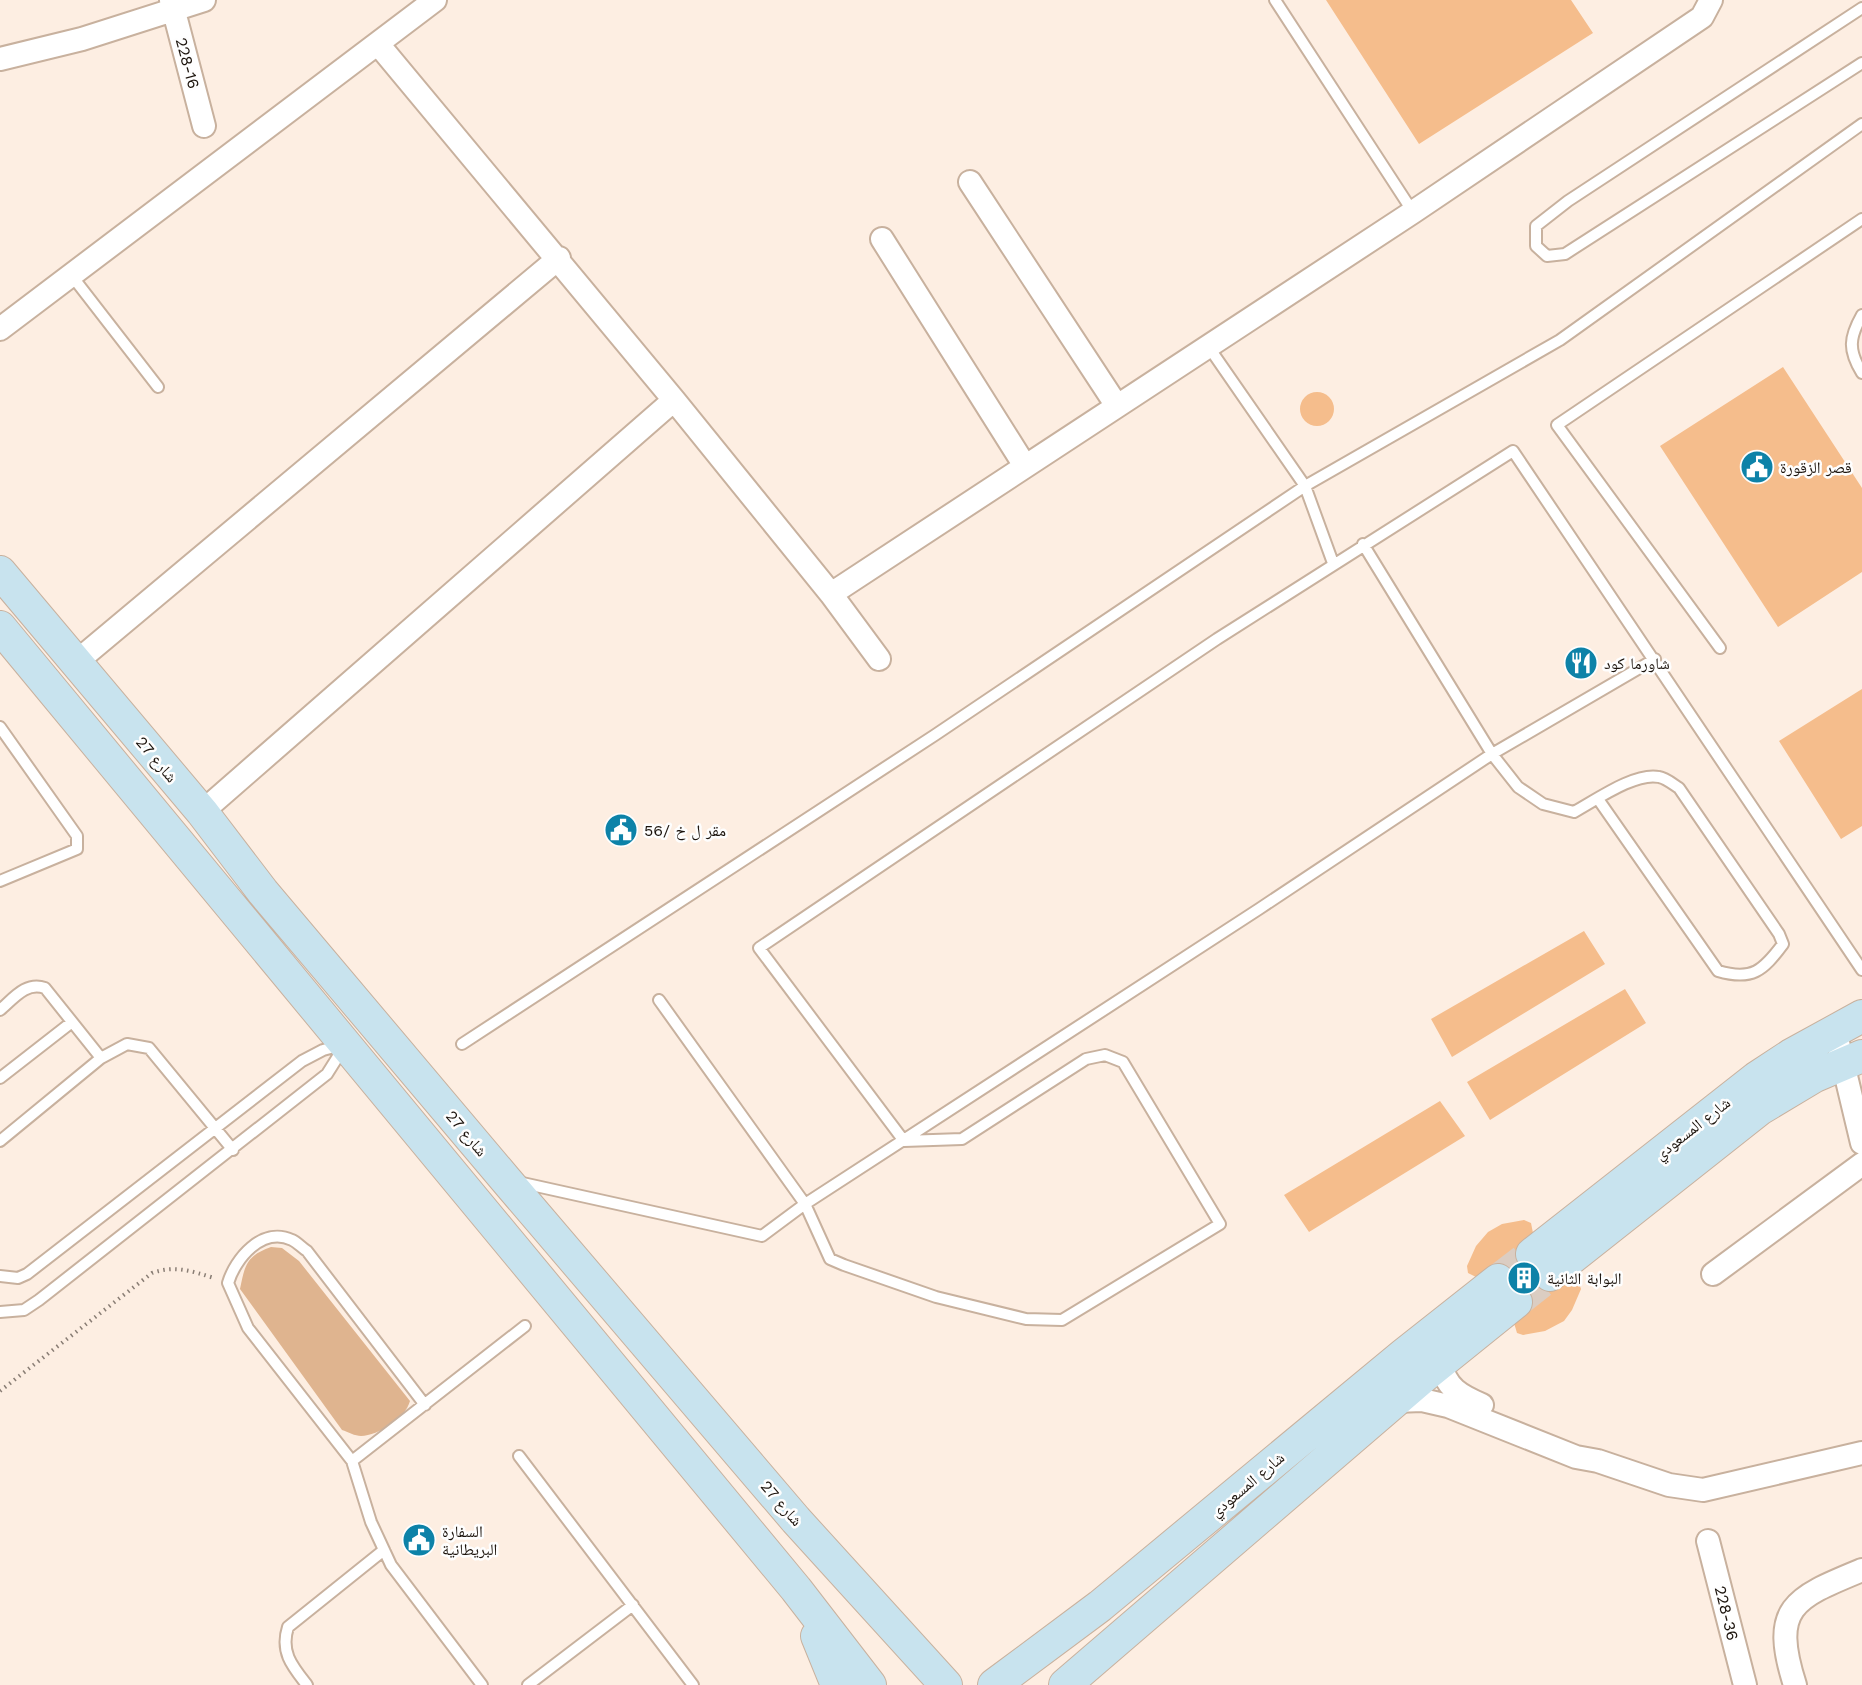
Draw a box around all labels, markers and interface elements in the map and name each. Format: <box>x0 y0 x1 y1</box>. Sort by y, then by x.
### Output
street label: 228-16 <box>172 36 203 91</box>
public building icon: قصر الزقورة <box>1739 449 1775 485</box>
place label: قصر الزقورة <box>1780 458 1852 477</box>
restaurant icon: شاورما كود <box>1563 645 1599 681</box>
place label: شاورما كود <box>1604 654 1670 673</box>
street label: شارع 27 <box>131 733 181 787</box>
public building icon: مقر ل خ /56 <box>603 812 639 848</box>
place label: مقر ل خ /56 <box>644 821 726 841</box>
street label: شارع المسعودي <box>1651 1093 1736 1166</box>
street label: شارع 27 <box>441 1107 491 1161</box>
building icon: البوابة الثانية <box>1506 1260 1542 1296</box>
place label: البوابة الثانية <box>1547 1269 1622 1288</box>
street label: شارع المسعودي <box>1206 1448 1290 1523</box>
street label: شارع 27 <box>756 1477 806 1531</box>
public building icon: السفارة البريطانية <box>401 1522 437 1558</box>
place label: السفارة البريطانية <box>442 1522 497 1559</box>
street label: 228-36 <box>1711 1584 1742 1642</box>

